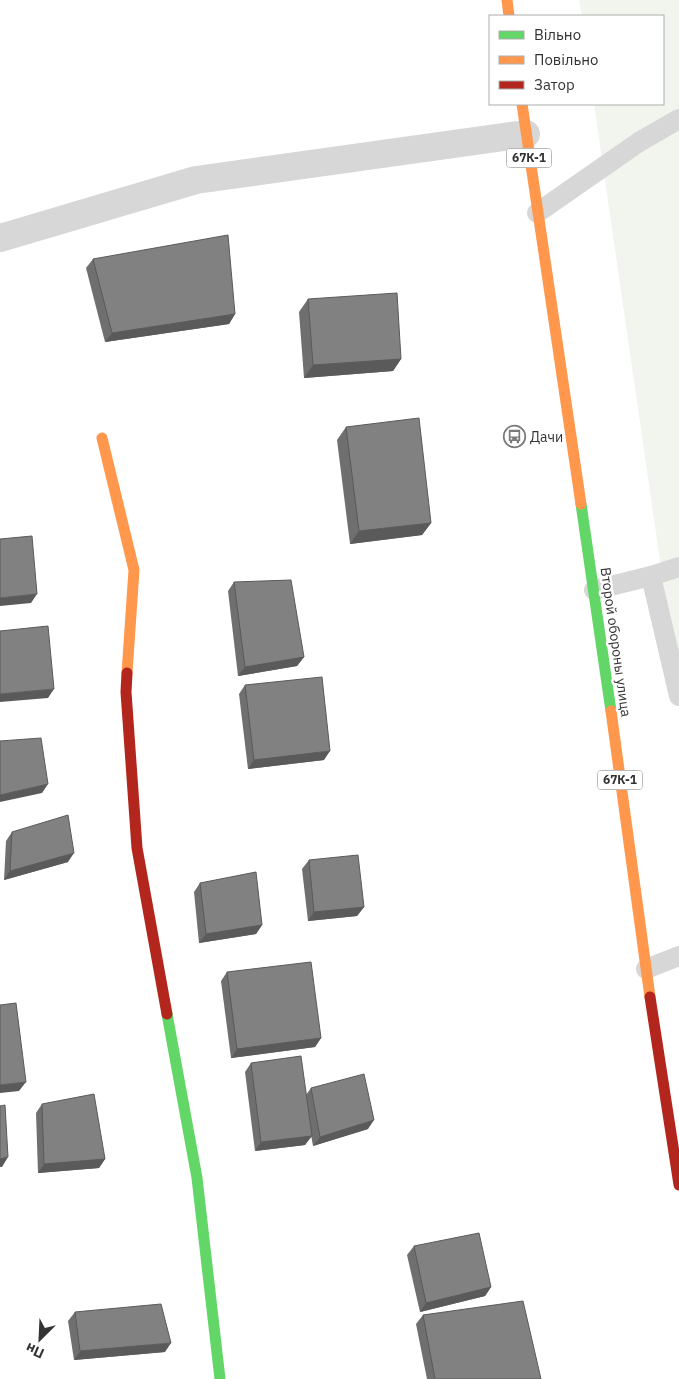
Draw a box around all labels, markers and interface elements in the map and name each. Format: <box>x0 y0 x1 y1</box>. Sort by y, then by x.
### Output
legend <box>489 15 664 105</box>
text: Вільно <box>534 25 581 44</box>
text: Повільно <box>534 50 598 69</box>
text: Затор <box>534 75 575 94</box>
road number: 67К-1 <box>506 148 552 168</box>
bus stop icon: Дачи <box>502 425 526 449</box>
place label: Дачи <box>530 428 563 446</box>
street label: Второй обороны улица <box>597 566 635 719</box>
road number: 67К-1 <box>598 770 642 790</box>
north arrow <box>15 1314 65 1364</box>
text: Пн <box>23 1339 47 1363</box>

